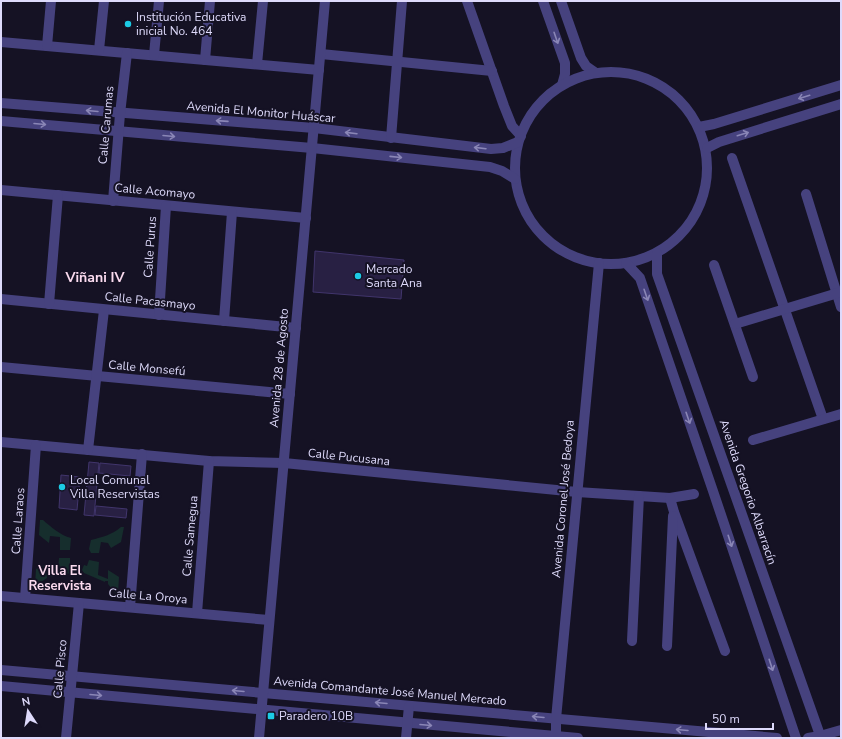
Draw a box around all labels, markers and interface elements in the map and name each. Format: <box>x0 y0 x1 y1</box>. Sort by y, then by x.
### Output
place label: Institución Educativa inicial No. 464 <box>136 9 246 39</box>
marker: Institución Educativa inicial No. 464 <box>123 19 133 29</box>
one-way arrow <box>553 31 560 44</box>
street label: Calle Carumas <box>95 85 117 165</box>
one-way arrow <box>797 94 810 101</box>
street label: Avenida El Monitor Huáscar <box>186 98 337 127</box>
one-way arrow <box>86 108 99 115</box>
one-way arrow <box>216 118 229 125</box>
one-way arrow <box>33 121 46 128</box>
one-way arrow <box>345 129 358 137</box>
one-way arrow <box>736 130 749 137</box>
one-way arrow <box>162 132 175 140</box>
one-way arrow <box>474 144 487 152</box>
one-way arrow <box>389 153 402 161</box>
street label: Calle Acomayo <box>114 180 196 203</box>
street label: Calle Purus <box>140 215 160 278</box>
place label: Mercado Santa Ana <box>366 261 422 291</box>
district label: Viñani IV <box>65 268 125 287</box>
marker: Mercado Santa Ana <box>353 271 363 281</box>
street label: Calle Pacasmayo <box>104 288 197 314</box>
one-way arrow <box>643 289 650 302</box>
street label: Avenida 28 de Agosto <box>266 307 292 428</box>
street label: Calle Monsefú <box>108 357 186 379</box>
one-way arrow <box>685 412 693 424</box>
street label: Avenida Gregorio Albarracín <box>716 417 780 567</box>
street label: Avenida Coronel José Bedoya <box>548 419 578 579</box>
street label: Calle Pucusana <box>307 445 391 469</box>
place label: Local Comunal Villa Reservistas <box>69 472 160 502</box>
marker: Local Comunal Villa Reservistas <box>57 482 67 492</box>
street label: Calle Laraos <box>8 487 28 555</box>
street label: Calle Samegua <box>178 495 202 577</box>
one-way arrow <box>727 535 734 548</box>
district label: Villa El Reservista <box>28 562 92 595</box>
street label: Calle La Oroya <box>108 585 188 607</box>
street label: Calle Pisco <box>49 639 71 699</box>
one-way arrow <box>768 658 775 671</box>
street label: Avenida Comandante José Manuel Mercado <box>273 673 508 709</box>
one-way arrow <box>232 687 245 694</box>
north arrow <box>8 691 48 731</box>
one-way arrow <box>89 691 102 699</box>
text: N <box>20 694 32 710</box>
one-way arrow <box>375 700 388 707</box>
scale bar <box>706 705 773 731</box>
place label: Paradero 10B <box>279 708 353 724</box>
marker: Paradero 10B <box>266 711 276 721</box>
text: 50 m <box>712 711 740 727</box>
one-way arrow <box>532 713 545 721</box>
one-way arrow <box>419 721 432 728</box>
one-way arrow <box>676 726 689 733</box>

